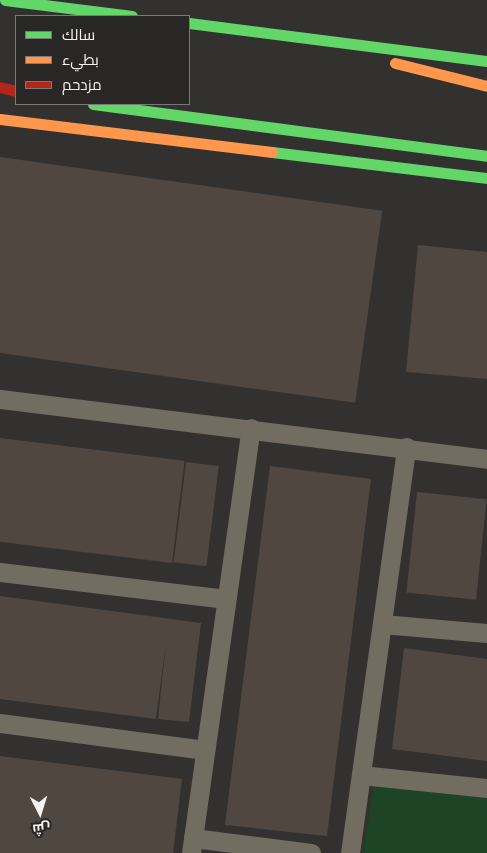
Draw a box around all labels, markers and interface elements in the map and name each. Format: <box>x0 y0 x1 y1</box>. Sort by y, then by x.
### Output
legend <box>15 15 190 105</box>
text: سالك <box>62 26 95 44</box>
text: بطيء <box>62 51 99 69</box>
text: مزدحم <box>62 76 102 94</box>
north arrow <box>15 788 65 838</box>
text: ش <box>32 819 51 838</box>

